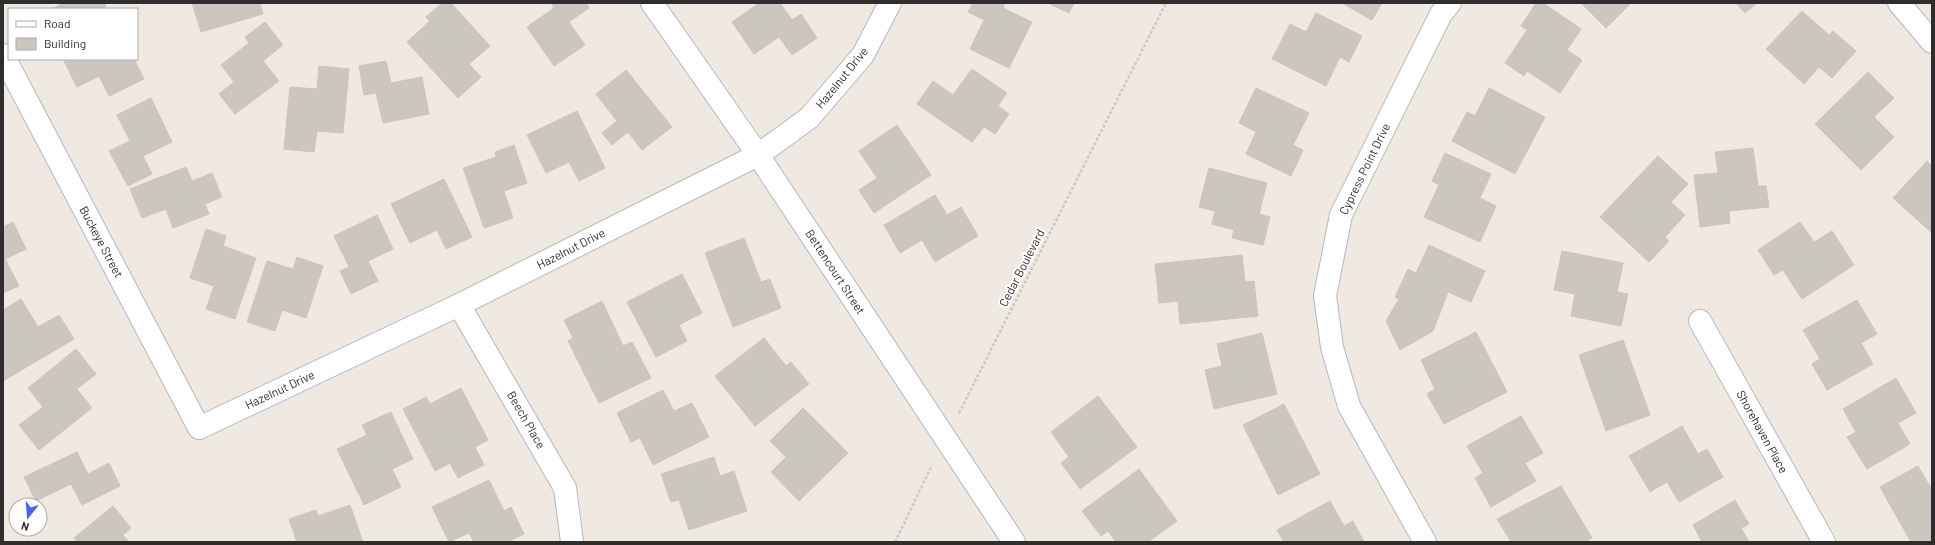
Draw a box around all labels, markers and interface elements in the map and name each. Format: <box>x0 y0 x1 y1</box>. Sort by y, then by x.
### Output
legend <box>8 8 138 60</box>
text: Road <box>44 16 71 30</box>
text: Building <box>44 36 86 50</box>
street label: Hazelnut Drive <box>812 44 870 111</box>
street label: Cypress Point Drive <box>1336 120 1392 217</box>
street label: Buckeye Street <box>77 203 127 280</box>
street label: Hazelnut Drive <box>534 225 607 271</box>
street label: Bettencourt Street <box>803 226 869 317</box>
street label: Cedar Boulevard <box>996 226 1047 309</box>
street label: Hazelnut Drive <box>243 367 316 411</box>
street label: Beech Place <box>505 388 549 451</box>
street label: Shorehaven Place <box>1734 388 1791 475</box>
north arrow <box>8 497 48 537</box>
text: N <box>20 520 30 534</box>

